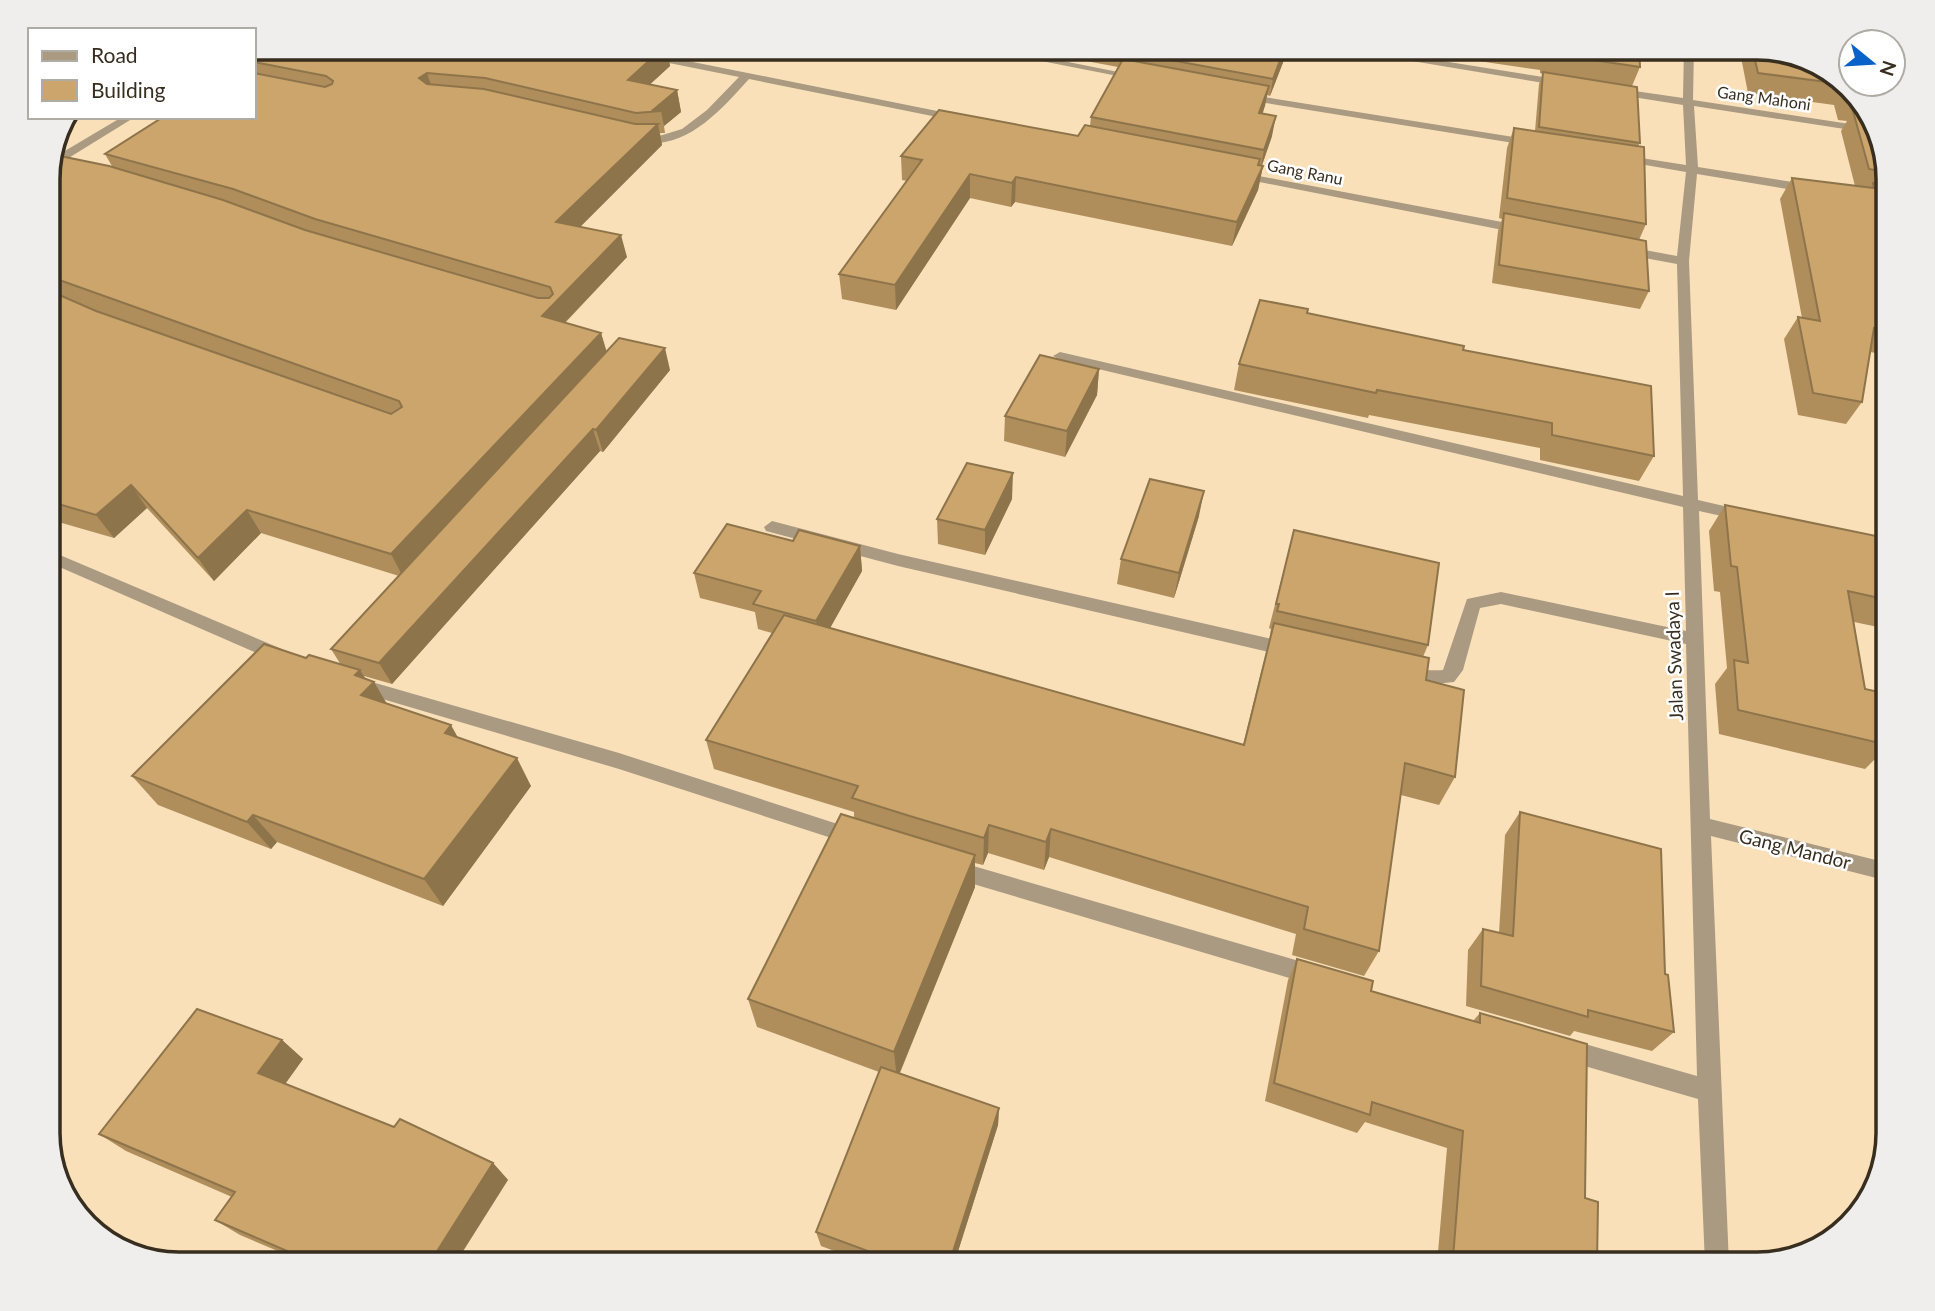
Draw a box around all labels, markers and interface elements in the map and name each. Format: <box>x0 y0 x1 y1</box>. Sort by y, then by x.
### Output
legend <box>28 28 256 119</box>
north arrow <box>1837 28 1907 98</box>
text: Road <box>91 42 138 67</box>
text: N <box>1875 58 1902 79</box>
text: Building <box>91 77 166 102</box>
street label: Gang Mahoni <box>1716 82 1812 113</box>
street label: Gang Ranu <box>1266 155 1345 188</box>
street label: Jalan Swadaya I <box>1660 591 1687 721</box>
street label: Gang Mandor <box>1737 824 1853 874</box>

